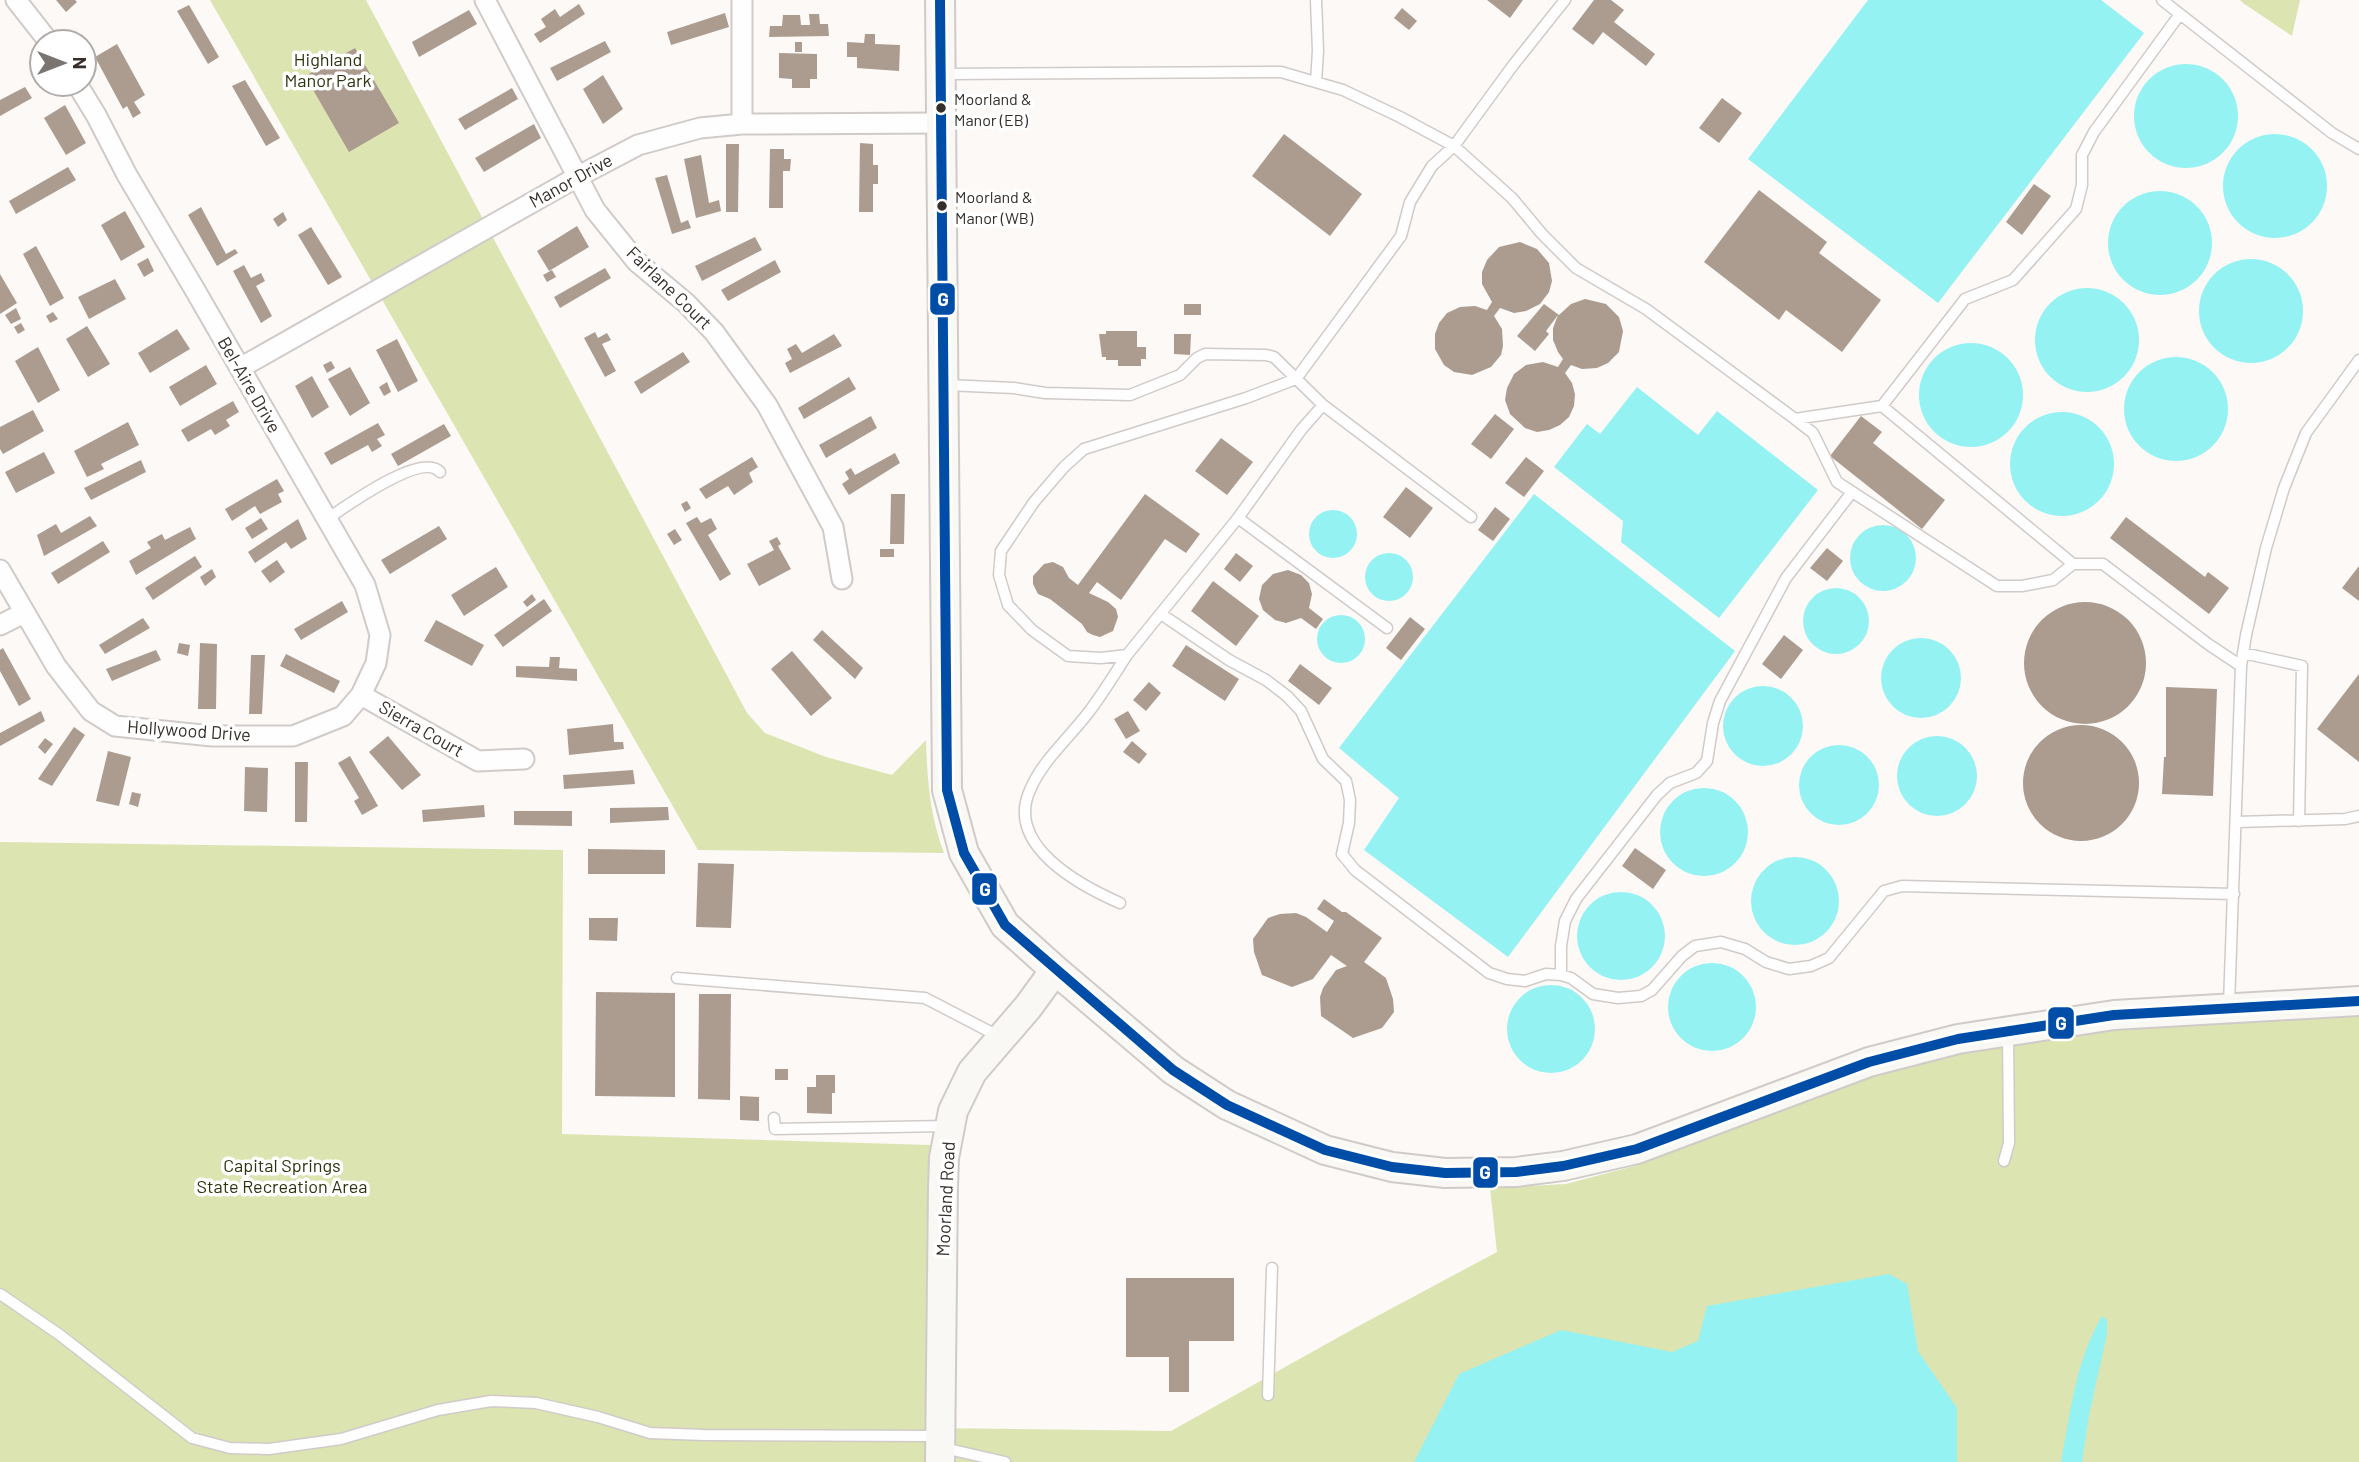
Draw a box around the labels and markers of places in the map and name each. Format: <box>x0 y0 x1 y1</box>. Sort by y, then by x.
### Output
place label: Moorland & Manor (EB) <box>954 89 1032 129</box>
marker: Moorland & Manor (EB) <box>934 101 948 115</box>
place label: Moorland & Manor (WB) <box>955 187 1034 227</box>
marker: Moorland & Manor (WB) <box>935 199 949 213</box>

